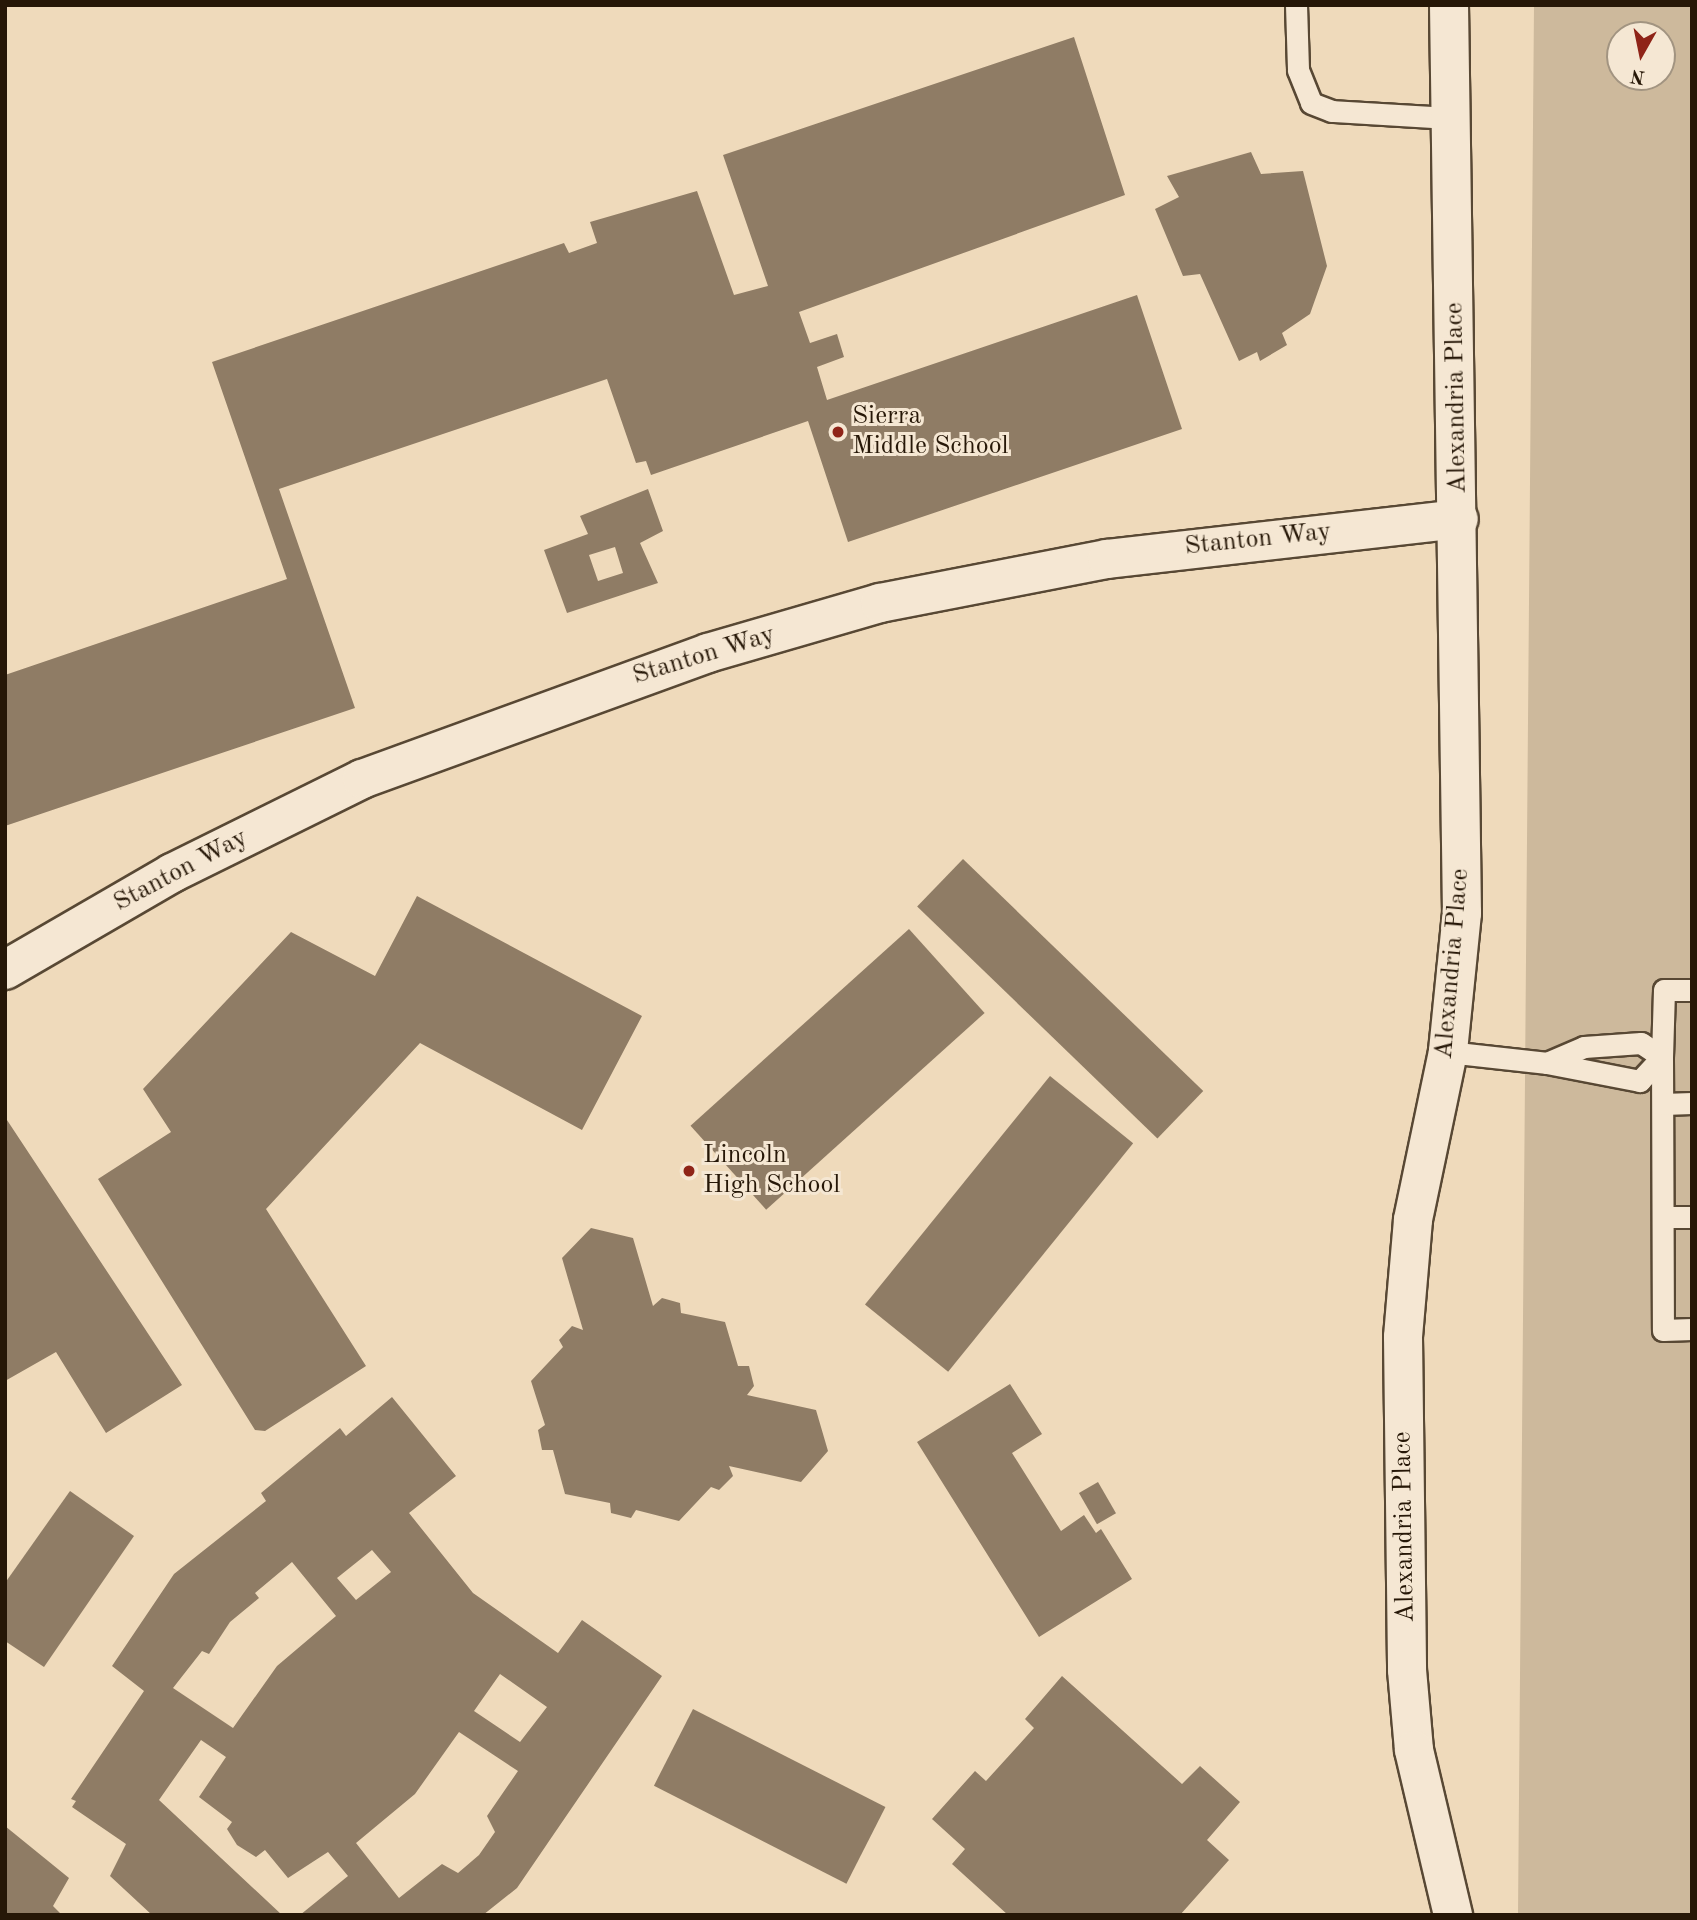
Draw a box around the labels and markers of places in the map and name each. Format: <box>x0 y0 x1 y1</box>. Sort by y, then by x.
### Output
place label: Sierra Middle School <box>852 401 1009 462</box>
marker: Sierra Middle School <box>830 424 846 440</box>
place label: Lincoln High School <box>703 1140 840 1202</box>
marker: Lincoln High School <box>681 1163 697 1179</box>

